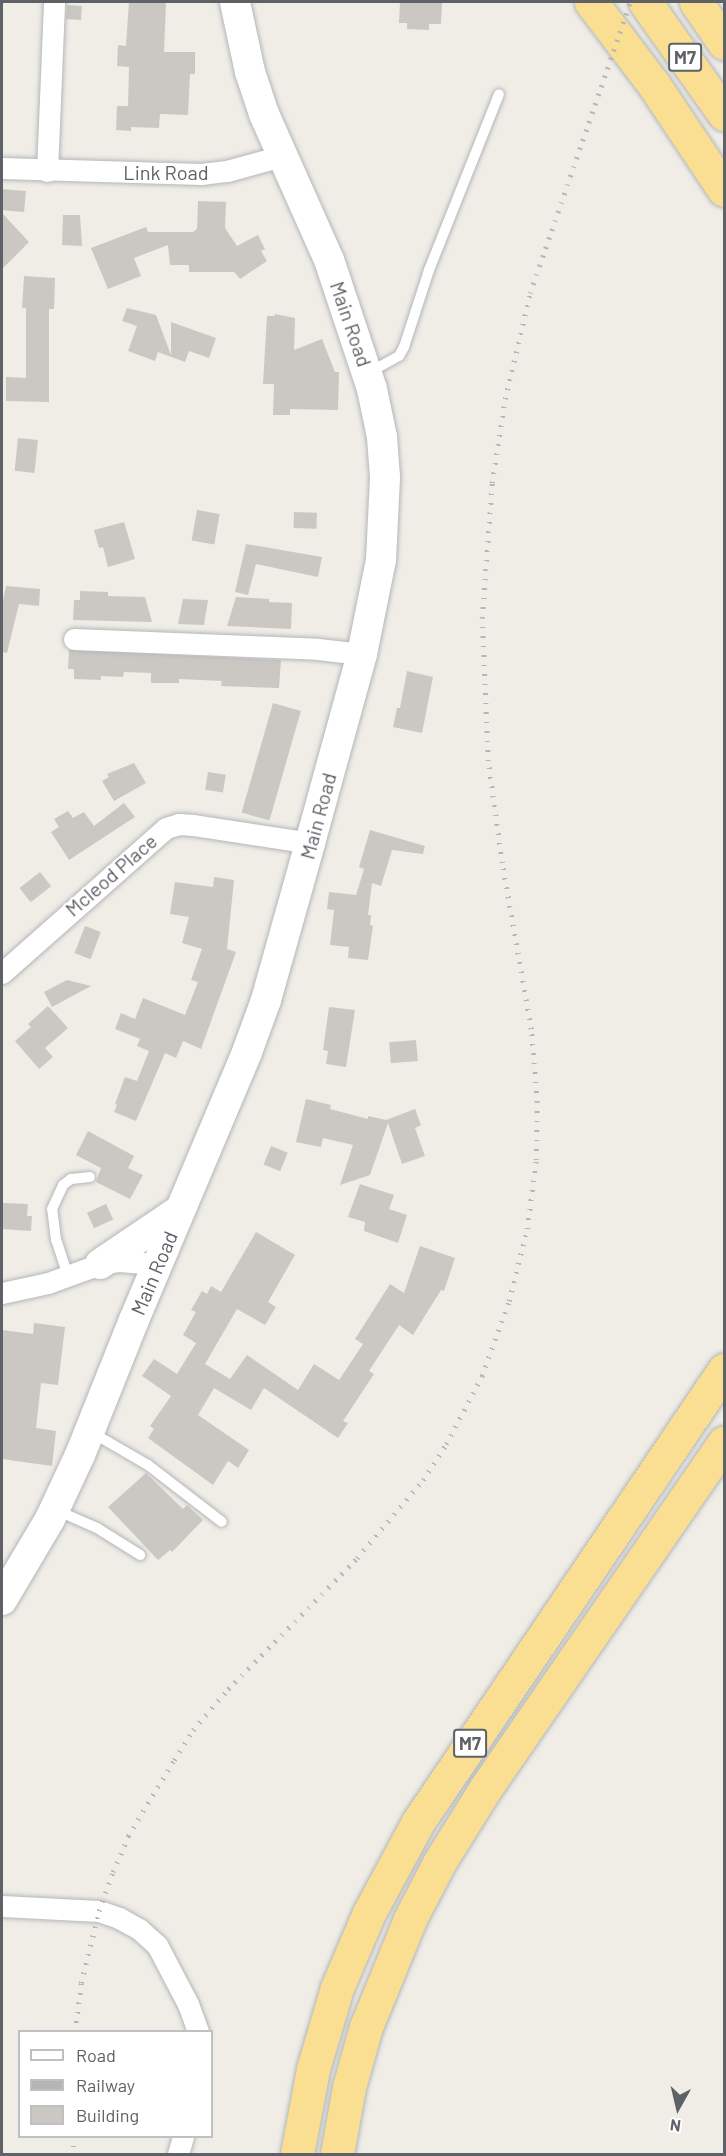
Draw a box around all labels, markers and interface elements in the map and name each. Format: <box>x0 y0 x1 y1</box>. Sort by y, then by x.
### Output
road number: M7 <box>667 42 703 72</box>
street label: Link Road <box>123 160 209 184</box>
street label: Main Road <box>325 278 377 370</box>
street label: Main Road <box>295 770 341 862</box>
street label: Mcleod Place <box>60 829 162 921</box>
street label: Main Road <box>126 1228 182 1318</box>
road number: M7 <box>452 1728 488 1758</box>
legend <box>18 2030 213 2138</box>
text: Road <box>76 2044 116 2066</box>
text: Railway <box>76 2074 135 2096</box>
north arrow <box>648 2078 708 2138</box>
text: Building <box>76 2104 139 2126</box>
text: N <box>669 2116 682 2136</box>

